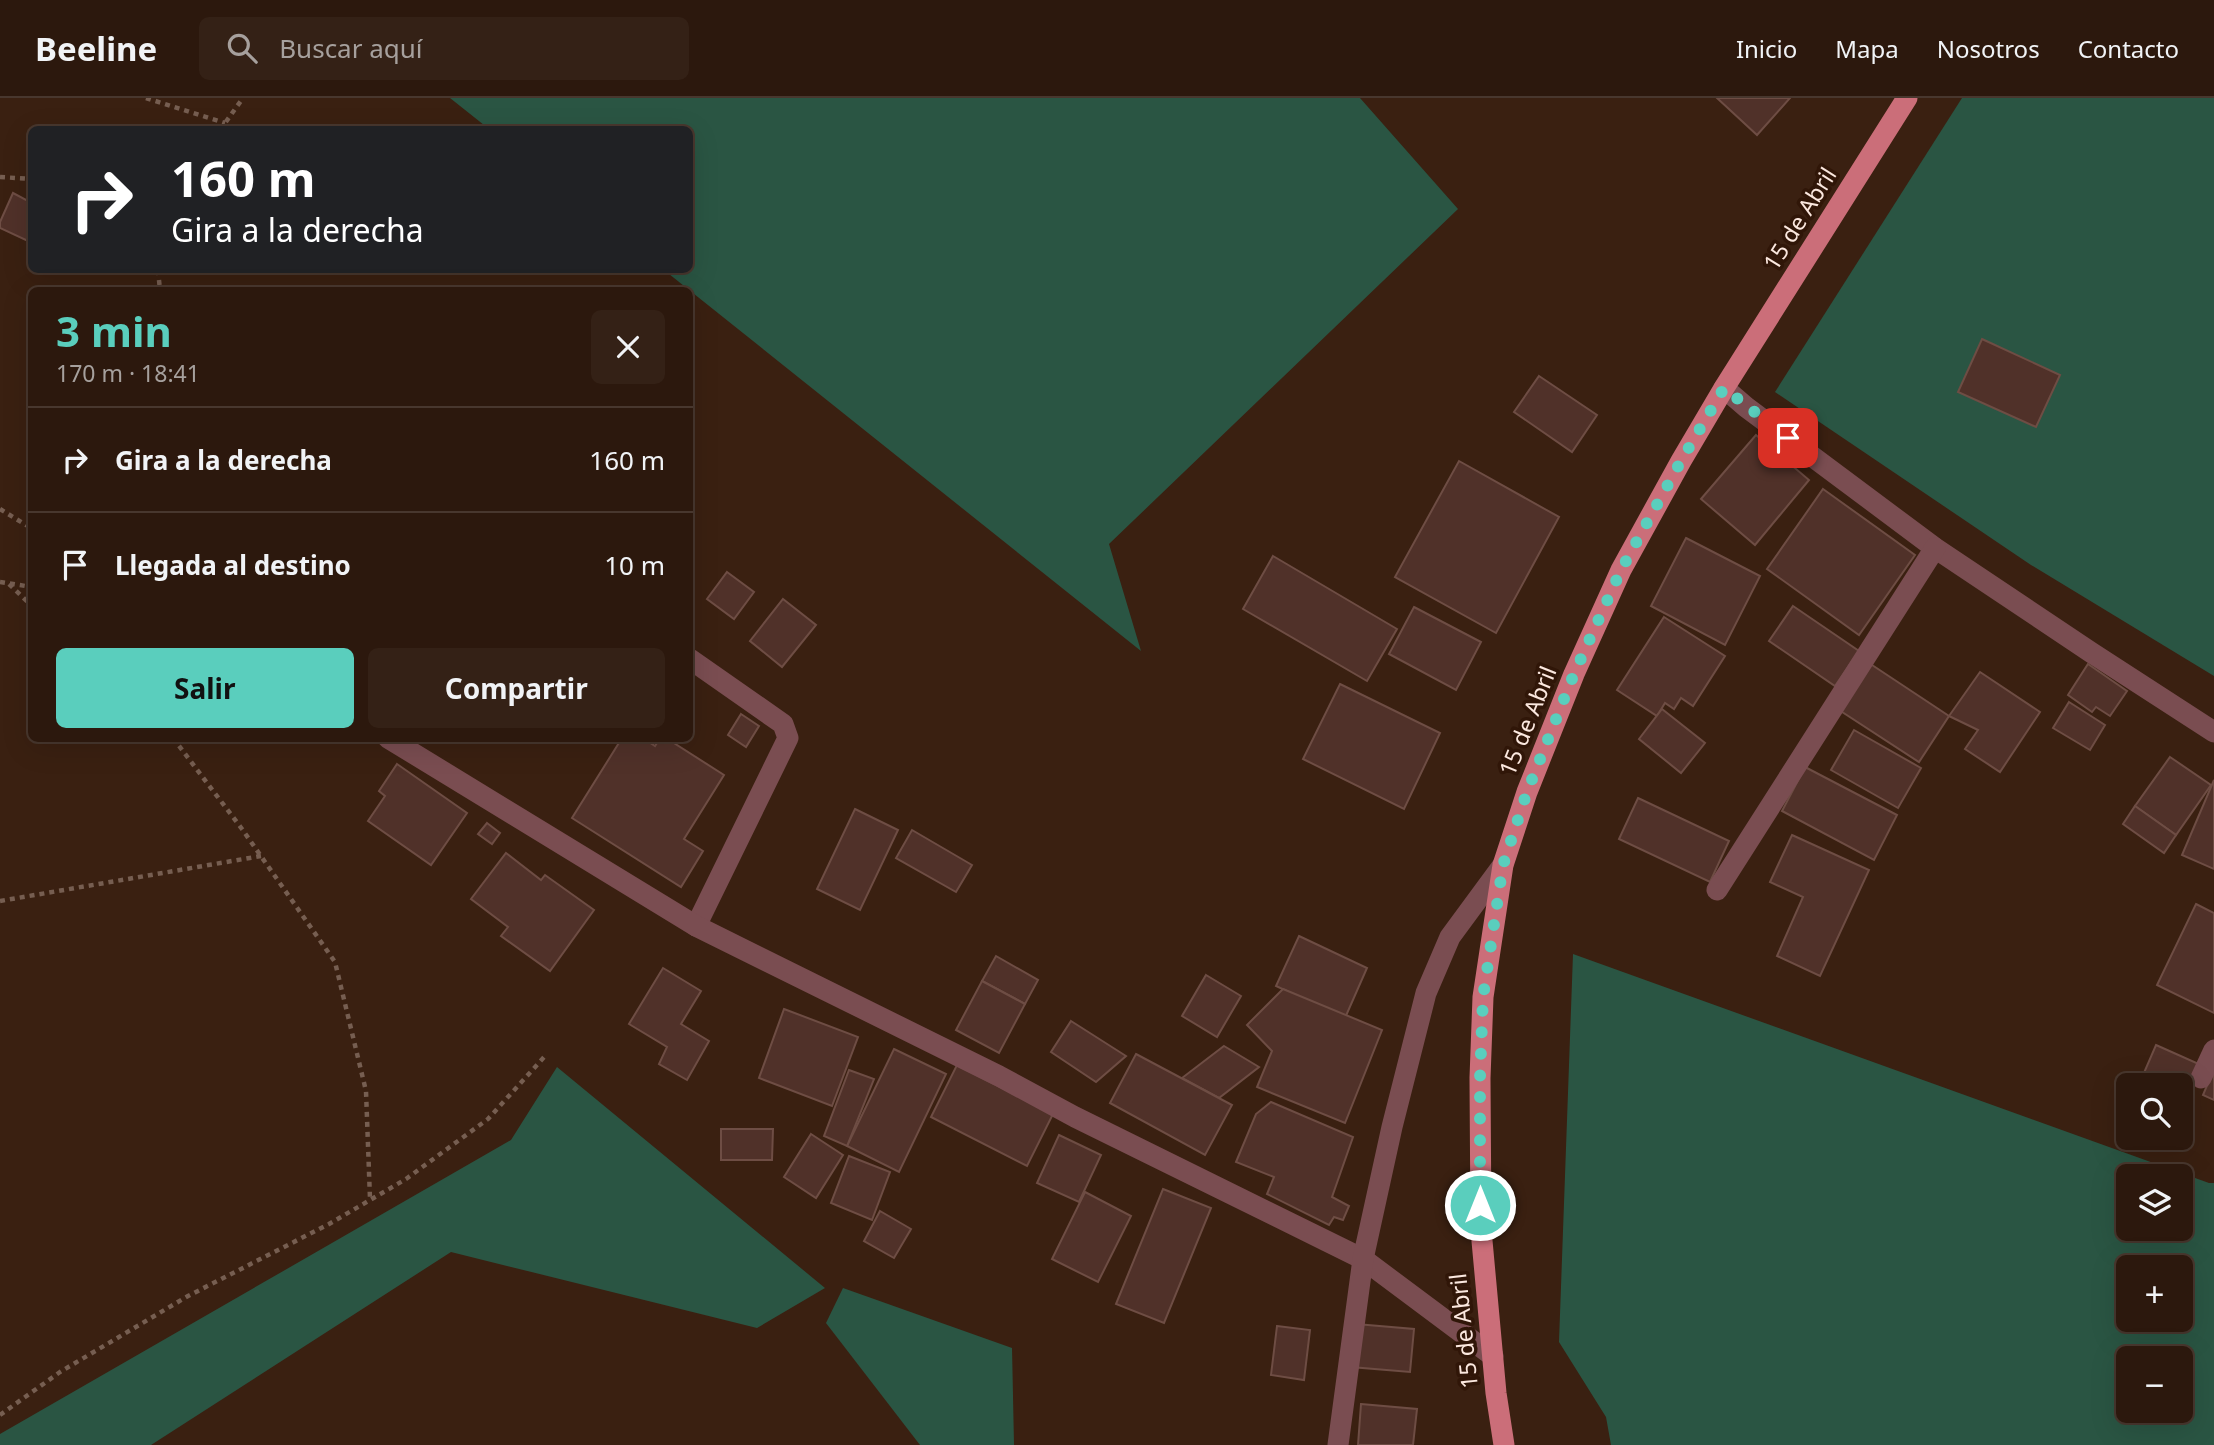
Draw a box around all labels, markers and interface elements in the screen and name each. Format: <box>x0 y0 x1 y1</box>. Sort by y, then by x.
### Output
search box <box>199 17 689 80</box>
text: Beeline <box>35 26 157 71</box>
icon: search <box>223 29 261 67</box>
text: Buscar aquí <box>279 30 423 66</box>
text: Inicio <box>1736 32 1797 65</box>
text: Mapa <box>1835 32 1899 65</box>
text: Nosotros <box>1937 32 2040 65</box>
text: Contacto <box>2078 32 2179 65</box>
text: 160 m <box>171 145 316 211</box>
icon: right <box>56 154 147 245</box>
street label: 15 de Abril <box>1755 161 1843 276</box>
text: Gira a la derecha <box>171 208 424 251</box>
text: 3 min <box>56 302 172 359</box>
button: close <box>591 310 665 384</box>
text: 170 m · 18:41 <box>56 357 200 389</box>
pin <box>1758 408 1818 468</box>
icon: arrive <box>1769 419 1807 457</box>
icon: right <box>56 441 94 479</box>
text: Gira a la derecha <box>115 442 332 478</box>
text: 160 m <box>589 442 665 478</box>
icon: arrive <box>56 546 94 584</box>
text: Llegada al destino <box>115 547 351 583</box>
text: 10 m <box>604 547 665 583</box>
button: Salir <box>56 648 354 728</box>
button: Compartir <box>368 648 665 728</box>
street label: 15 de Abril <box>1491 661 1564 780</box>
map controls <box>2116 1073 2193 1423</box>
button: search <box>2116 1073 2193 1150</box>
button: layers <box>2116 1164 2193 1241</box>
position arrow <box>1443 1168 1517 1242</box>
button: + <box>2116 1255 2193 1332</box>
street label: 15 de Abril <box>1441 1272 1485 1390</box>
button: − <box>2116 1346 2193 1423</box>

